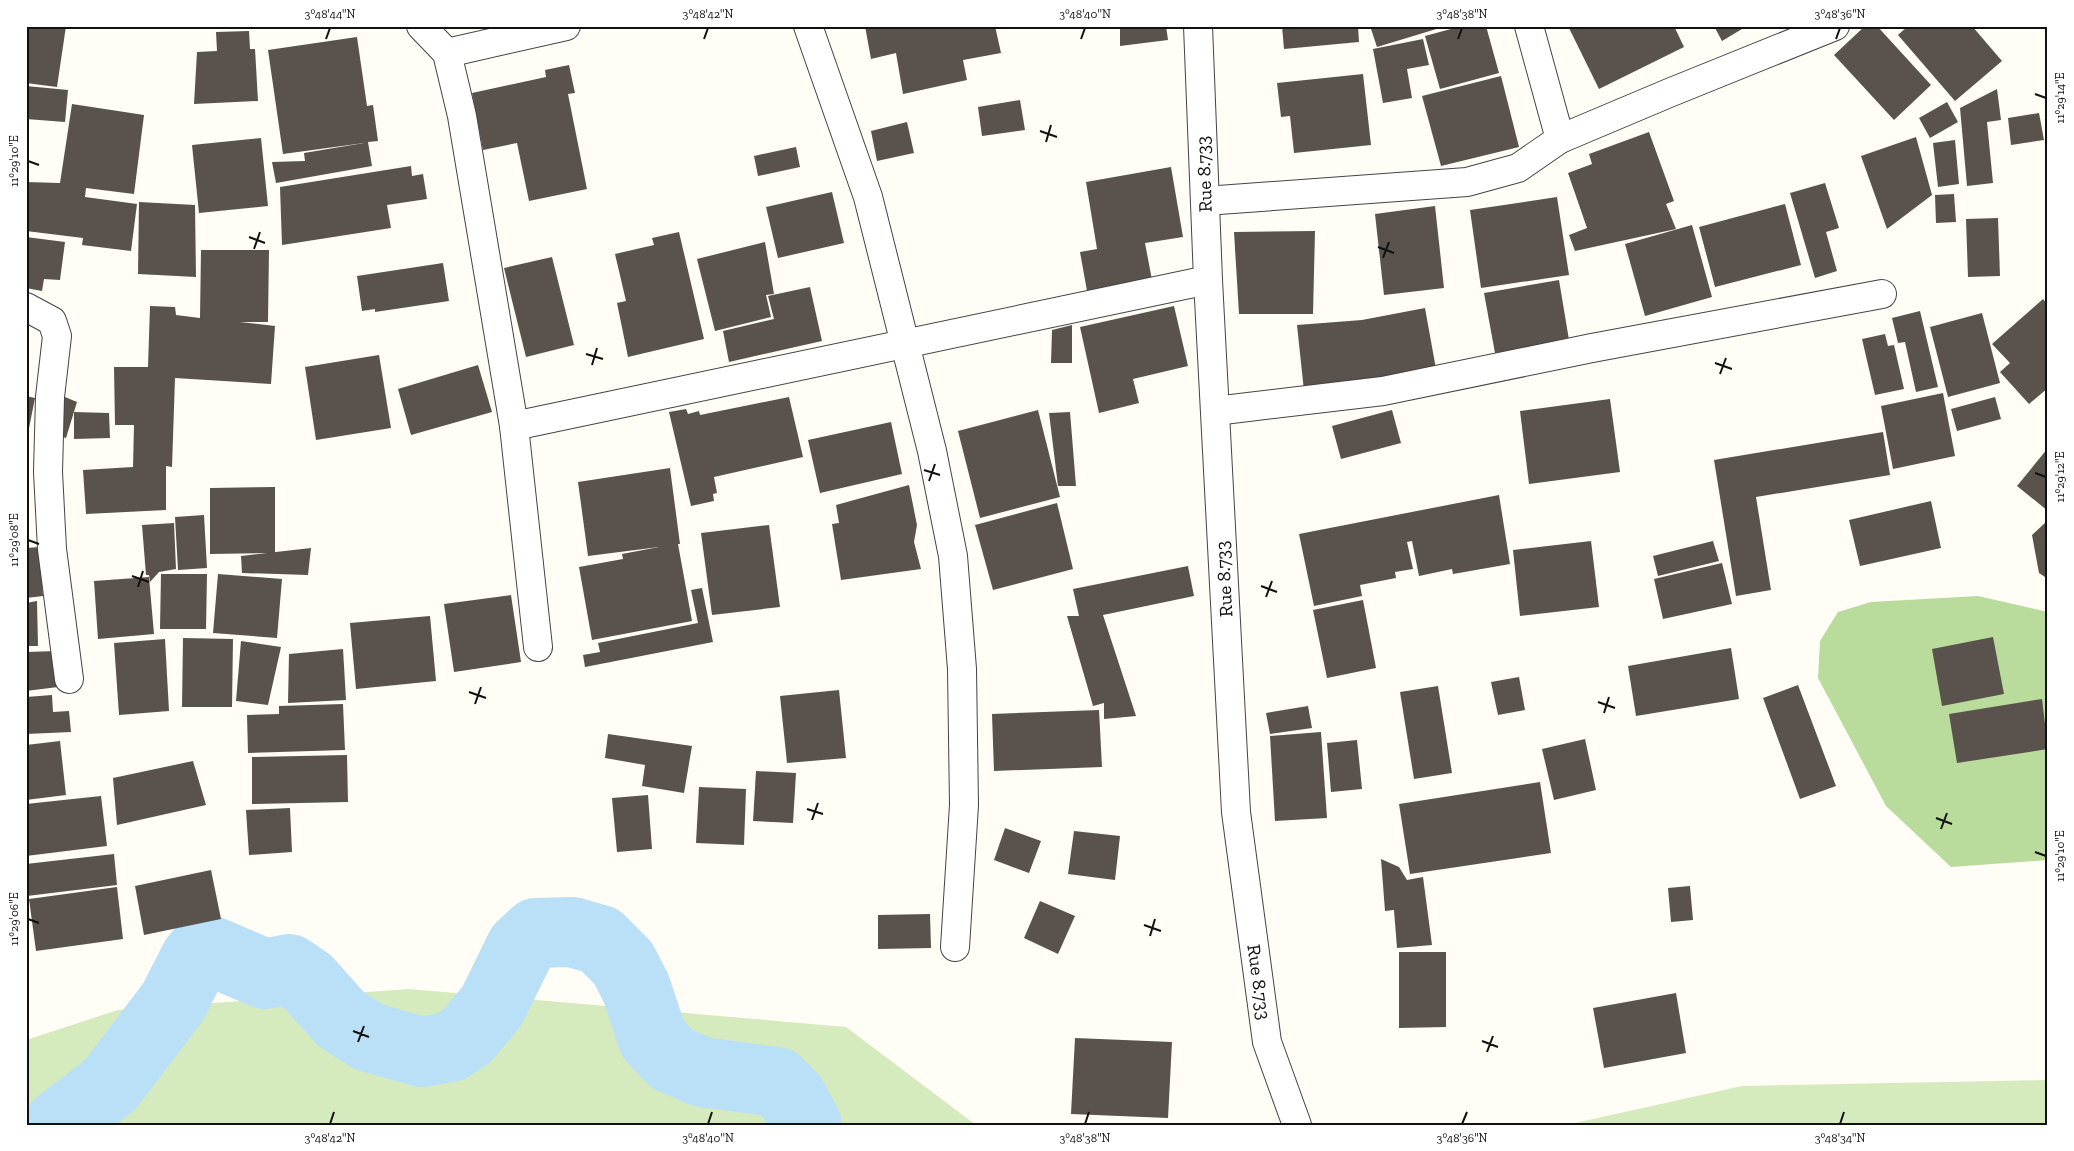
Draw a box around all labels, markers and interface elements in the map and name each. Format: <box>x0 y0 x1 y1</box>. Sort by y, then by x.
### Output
text: 3°48'44"N <box>305 7 356 21</box>
text: 3°48'42"N <box>683 7 734 21</box>
text: 3°48'40"N <box>1059 7 1111 21</box>
text: 3°48'38"N <box>1437 7 1488 21</box>
text: 3°48'36"N <box>1815 7 1866 21</box>
text: 11°29'14"E <box>2053 73 2067 123</box>
text: 11°29'10"E <box>7 135 21 187</box>
street label: Rue 8.733 <box>1191 135 1217 213</box>
text: 11°29'12"E <box>2053 452 2067 502</box>
text: 11°29'08"E <box>7 513 21 567</box>
street label: Rue 8.733 <box>1211 540 1237 618</box>
text: 11°29'10"E <box>2053 830 2067 882</box>
text: 11°29'06"E <box>7 892 21 946</box>
street label: Rue 8.733 <box>1242 943 1276 1021</box>
text: 3°48'42"N <box>305 1131 356 1145</box>
text: 3°48'40"N <box>682 1131 734 1145</box>
text: 3°48'38"N <box>1060 1131 1111 1145</box>
text: 3°48'36"N <box>1437 1131 1488 1145</box>
text: 3°48'34"N <box>1815 1131 1865 1145</box>

